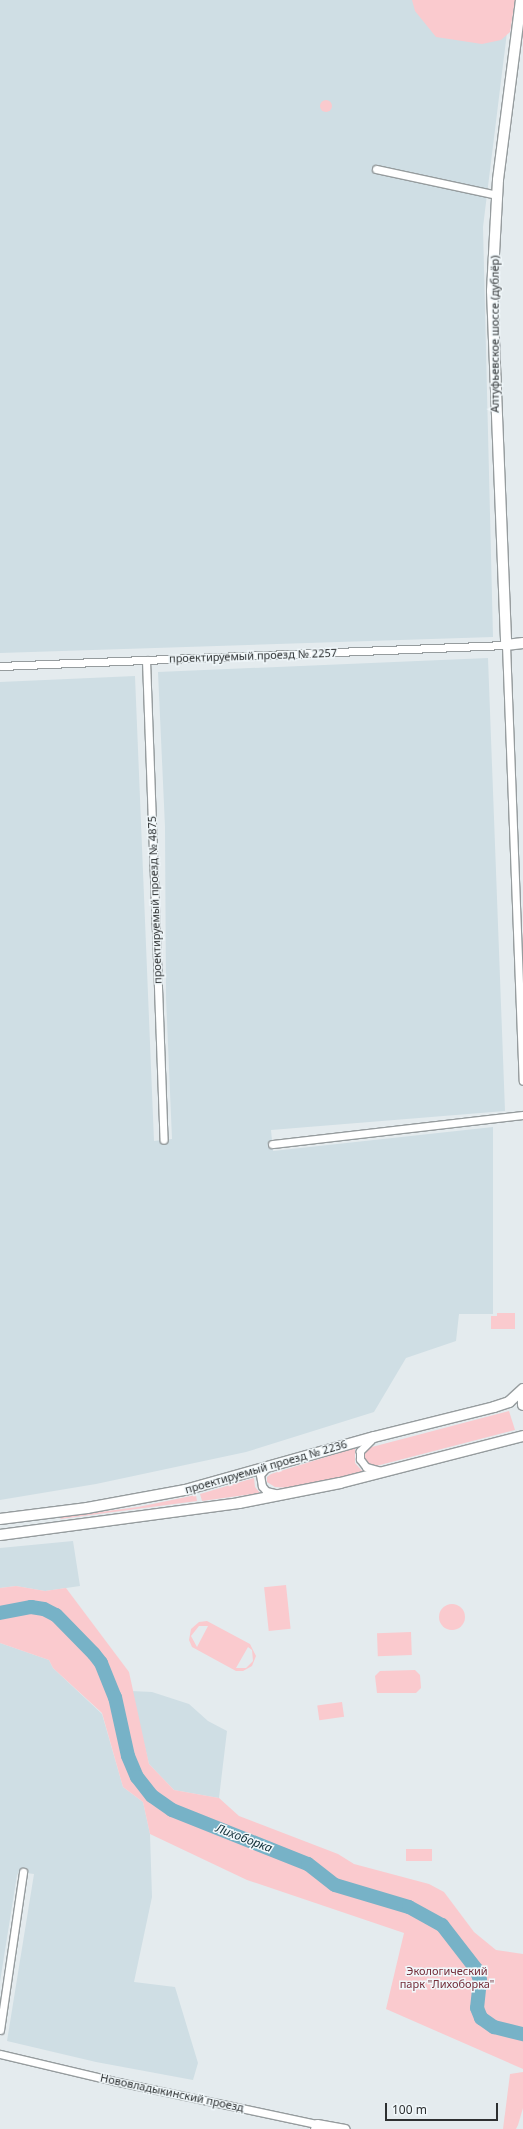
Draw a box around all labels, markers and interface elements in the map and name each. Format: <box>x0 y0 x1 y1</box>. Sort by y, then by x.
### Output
street label: Алтуфьевское шоссе (дублёр) <box>488 255 502 413</box>
street label: проектируемый проезд № 2257 <box>169 646 337 666</box>
street label: проектируемый проезд № 4875 <box>145 816 165 984</box>
street label: проектируемый проезд № 2236 <box>183 1438 349 1496</box>
water label: Лихоборка <box>214 1821 274 1855</box>
park label: Экологический парк "Лихоборка" <box>400 1965 494 1991</box>
street label: Нововладыкинский проезд <box>99 2071 245 2115</box>
scale bar <box>387 2095 500 2121</box>
text: 100 m <box>392 2101 427 2118</box>

